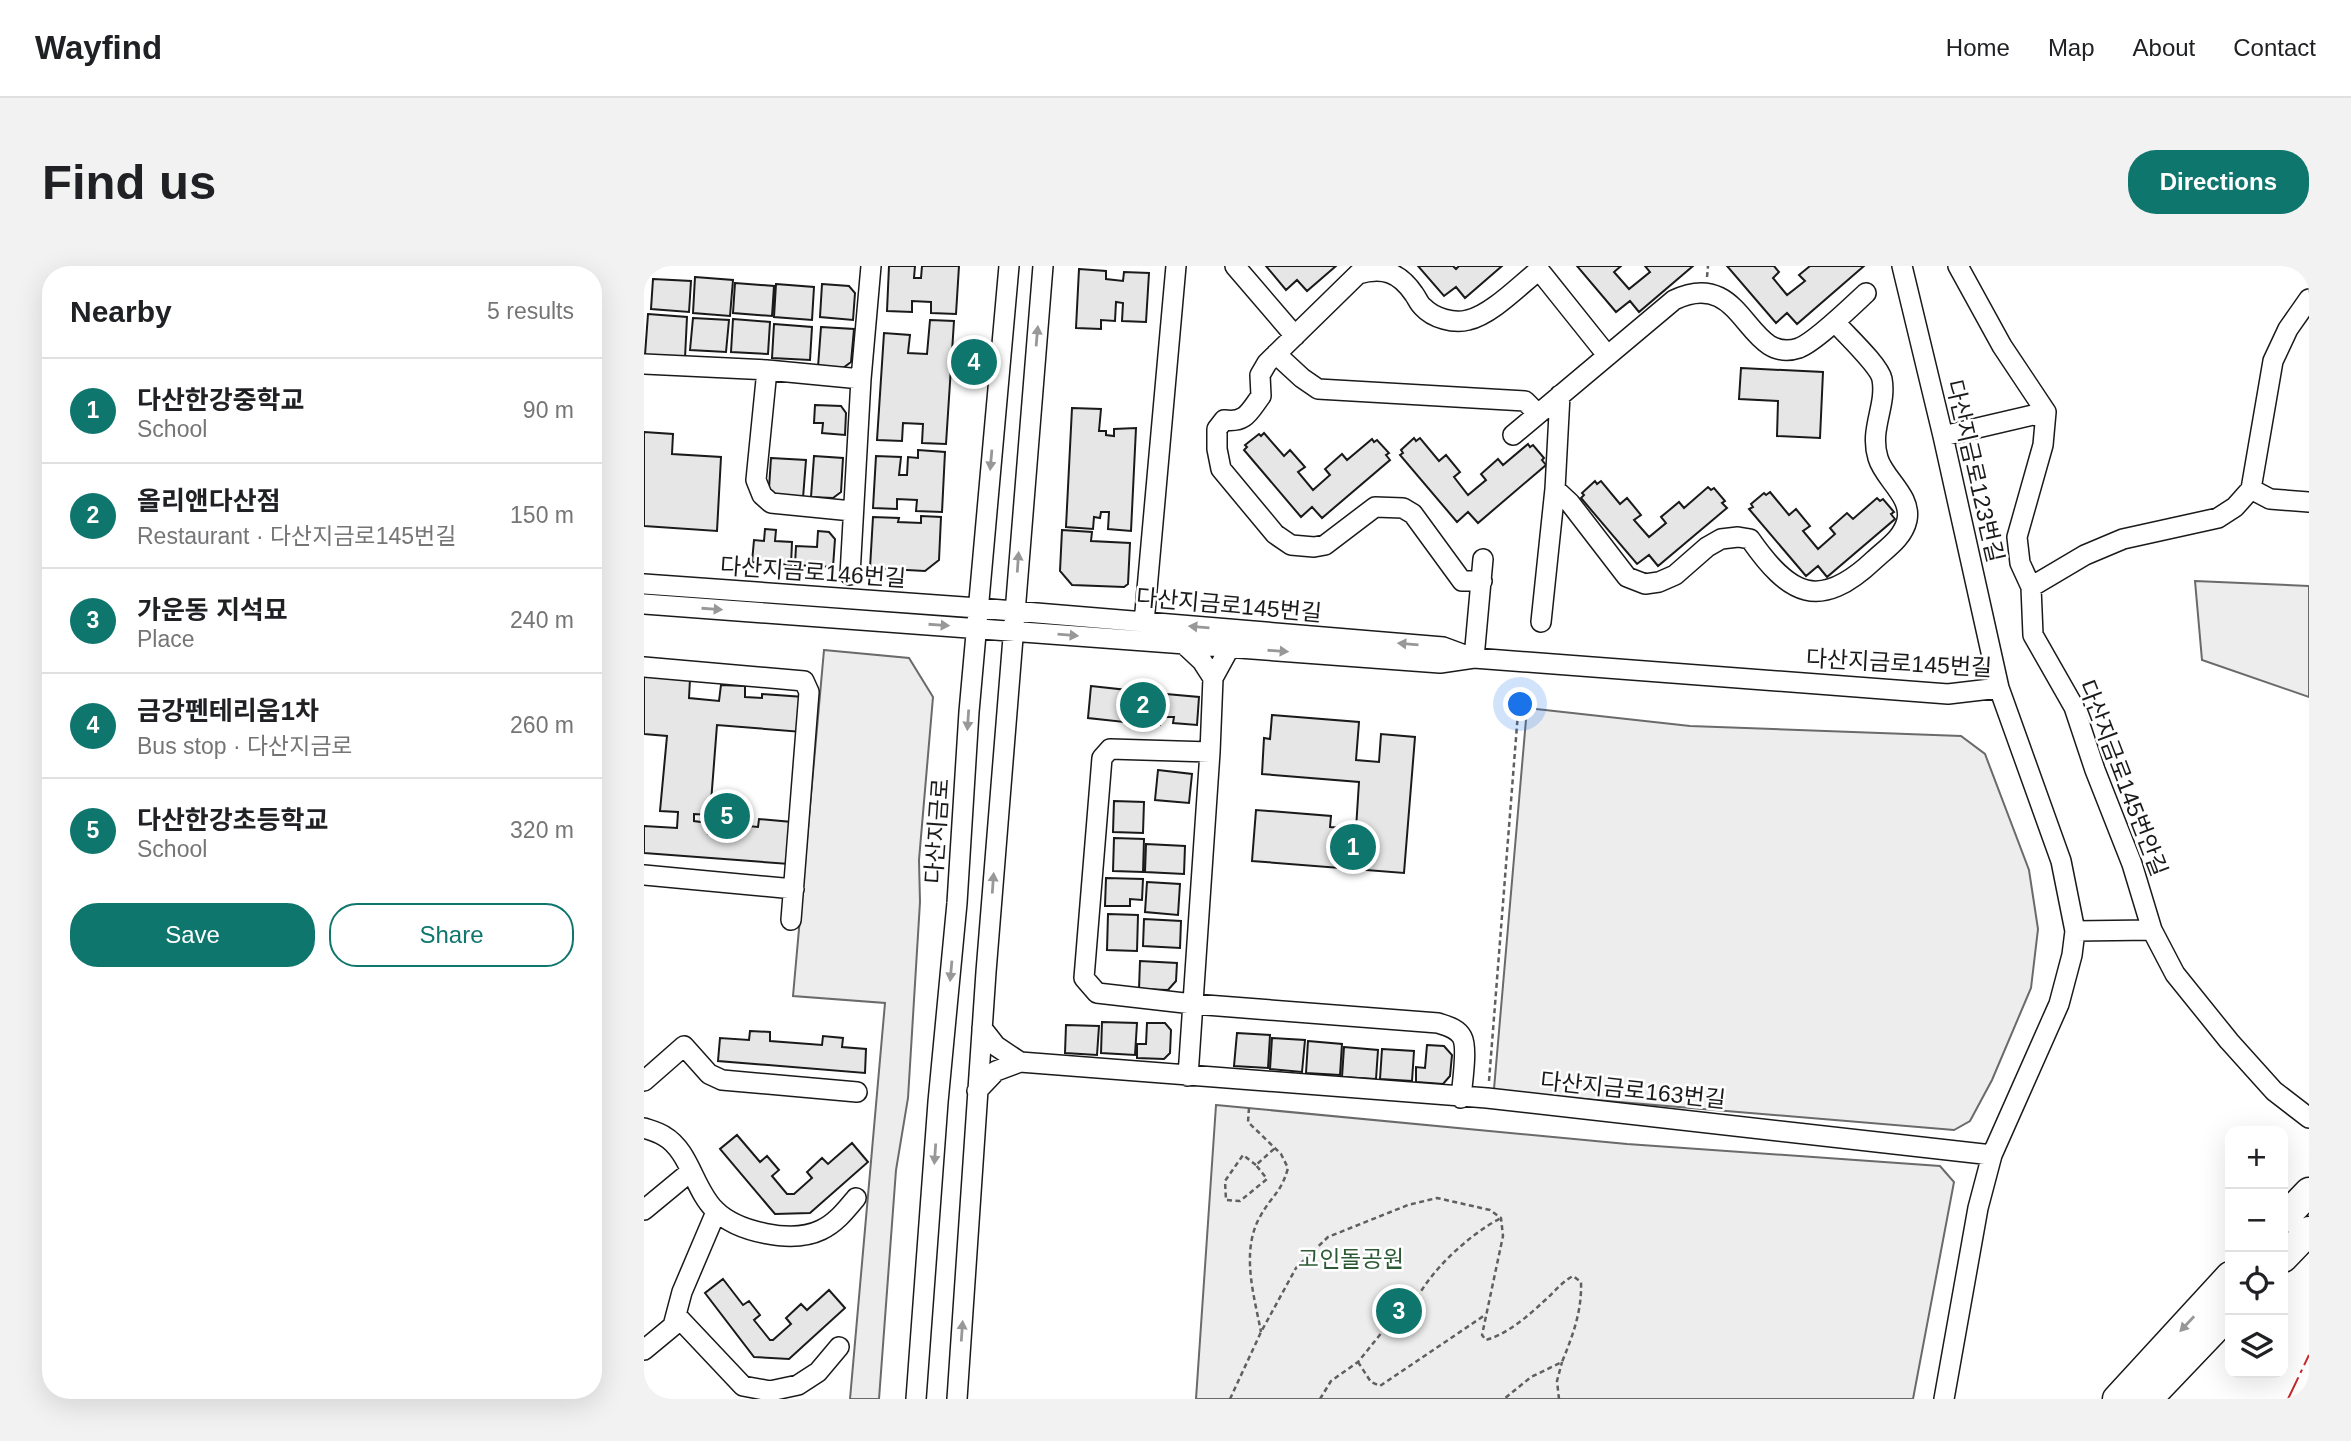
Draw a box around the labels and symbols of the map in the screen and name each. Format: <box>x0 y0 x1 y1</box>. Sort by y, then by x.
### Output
one-way arrow <box>1032 324 1043 346</box>
pin: 4 <box>951 336 997 388</box>
street label: 다산지금로123번길 <box>1941 377 2009 565</box>
one-way arrow <box>985 449 996 471</box>
one-way arrow <box>1013 551 1024 573</box>
street label: 다산지금로146번길 <box>719 553 907 591</box>
street label: 다산지금로145번길 <box>1135 584 1323 626</box>
one-way arrow <box>701 604 723 615</box>
one-way arrow <box>928 620 950 631</box>
one-way arrow <box>1188 621 1210 632</box>
one-way arrow <box>1057 630 1079 641</box>
one-way arrow <box>1397 638 1419 649</box>
street label: 다산지금로145번길 <box>1805 645 1993 681</box>
one-way arrow <box>1268 646 1290 657</box>
street label: 다산지금로145번안길 <box>2074 676 2172 880</box>
pin: 2 <box>1120 679 1166 731</box>
your location <box>1503 687 1537 721</box>
one-way arrow <box>962 709 973 731</box>
street label: 다산지금로 <box>920 777 954 885</box>
pin: 5 <box>704 790 750 842</box>
pin: 1 <box>1330 821 1376 873</box>
one-way arrow <box>988 872 999 894</box>
one-way arrow <box>945 960 956 982</box>
street label: 다산지금로163번길 <box>1539 1067 1727 1113</box>
one-way arrow <box>929 1143 940 1165</box>
park label: 고인돌공원 <box>1298 1246 1404 1272</box>
pin: 3 <box>1376 1285 1422 1337</box>
one-way arrow <box>2179 1315 2195 1332</box>
one-way arrow <box>956 1320 967 1342</box>

